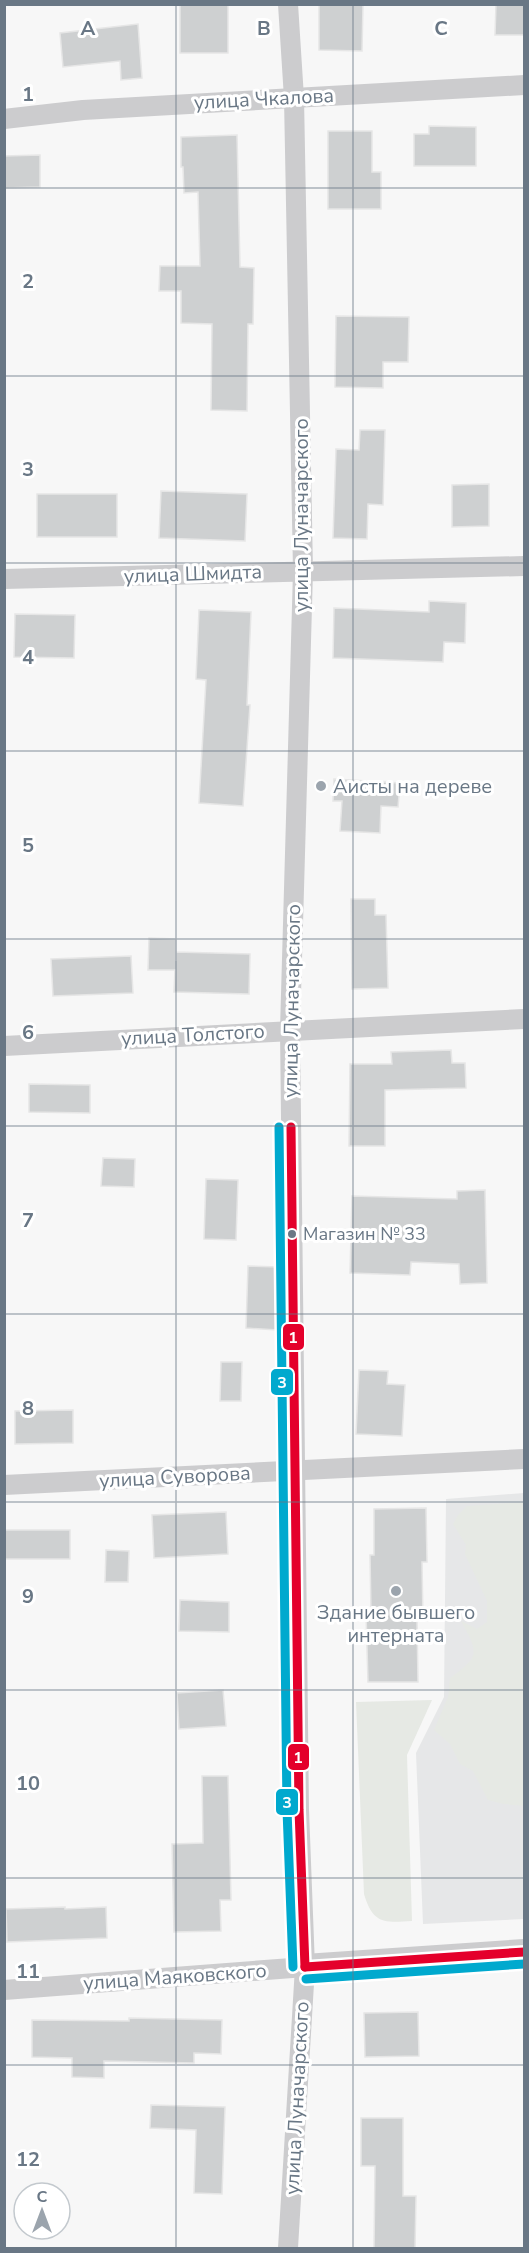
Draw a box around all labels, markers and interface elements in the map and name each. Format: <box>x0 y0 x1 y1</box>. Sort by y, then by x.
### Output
text: A <box>81 15 96 42</box>
text: B <box>257 15 271 42</box>
text: C <box>434 15 448 42</box>
text: 1 <box>22 81 34 108</box>
street label: улица Чкалова <box>193 82 335 116</box>
text: 2 <box>22 268 34 295</box>
street label: улица Луначарского <box>288 418 315 612</box>
text: 3 <box>22 456 34 483</box>
street label: улица Шмидта <box>123 558 263 590</box>
text: 4 <box>22 644 34 671</box>
place label: Аисты на дереве <box>333 773 492 800</box>
marker: Аисты на дереве <box>314 779 328 793</box>
text: 5 <box>22 832 34 859</box>
street label: улица Луначарского <box>277 904 307 1098</box>
street label: улица Толстого <box>121 1018 265 1052</box>
text: 6 <box>22 1019 34 1046</box>
text: 7 <box>22 1207 34 1234</box>
place label: Магазин № 33 <box>303 1222 426 1246</box>
marker: Магазин № 33 <box>286 1228 298 1240</box>
line badge: 1 <box>282 1323 305 1351</box>
text: 1 <box>288 1327 298 1349</box>
line badge: 3 <box>270 1368 294 1396</box>
text: 3 <box>277 1372 287 1394</box>
text: 8 <box>22 1395 34 1422</box>
street label: улица Суворова <box>99 1460 251 1494</box>
text: 9 <box>22 1583 34 1610</box>
marker: Здание бывшего интерната <box>389 1584 403 1598</box>
place label: Здание бывшего интерната <box>317 1599 475 1649</box>
line badge: 1 <box>287 1743 310 1771</box>
text: 1 <box>293 1747 303 1769</box>
text: 10 <box>16 1770 40 1797</box>
line badge: 3 <box>275 1788 299 1816</box>
text: 3 <box>282 1792 292 1814</box>
street label: улица Маяковского <box>82 1957 268 1997</box>
text: 11 <box>16 1958 40 1985</box>
street label: улица Луначарского <box>278 2001 316 2195</box>
text: 12 <box>16 2146 40 2173</box>
north arrow <box>12 2181 72 2241</box>
text: С <box>37 2186 48 2208</box>

